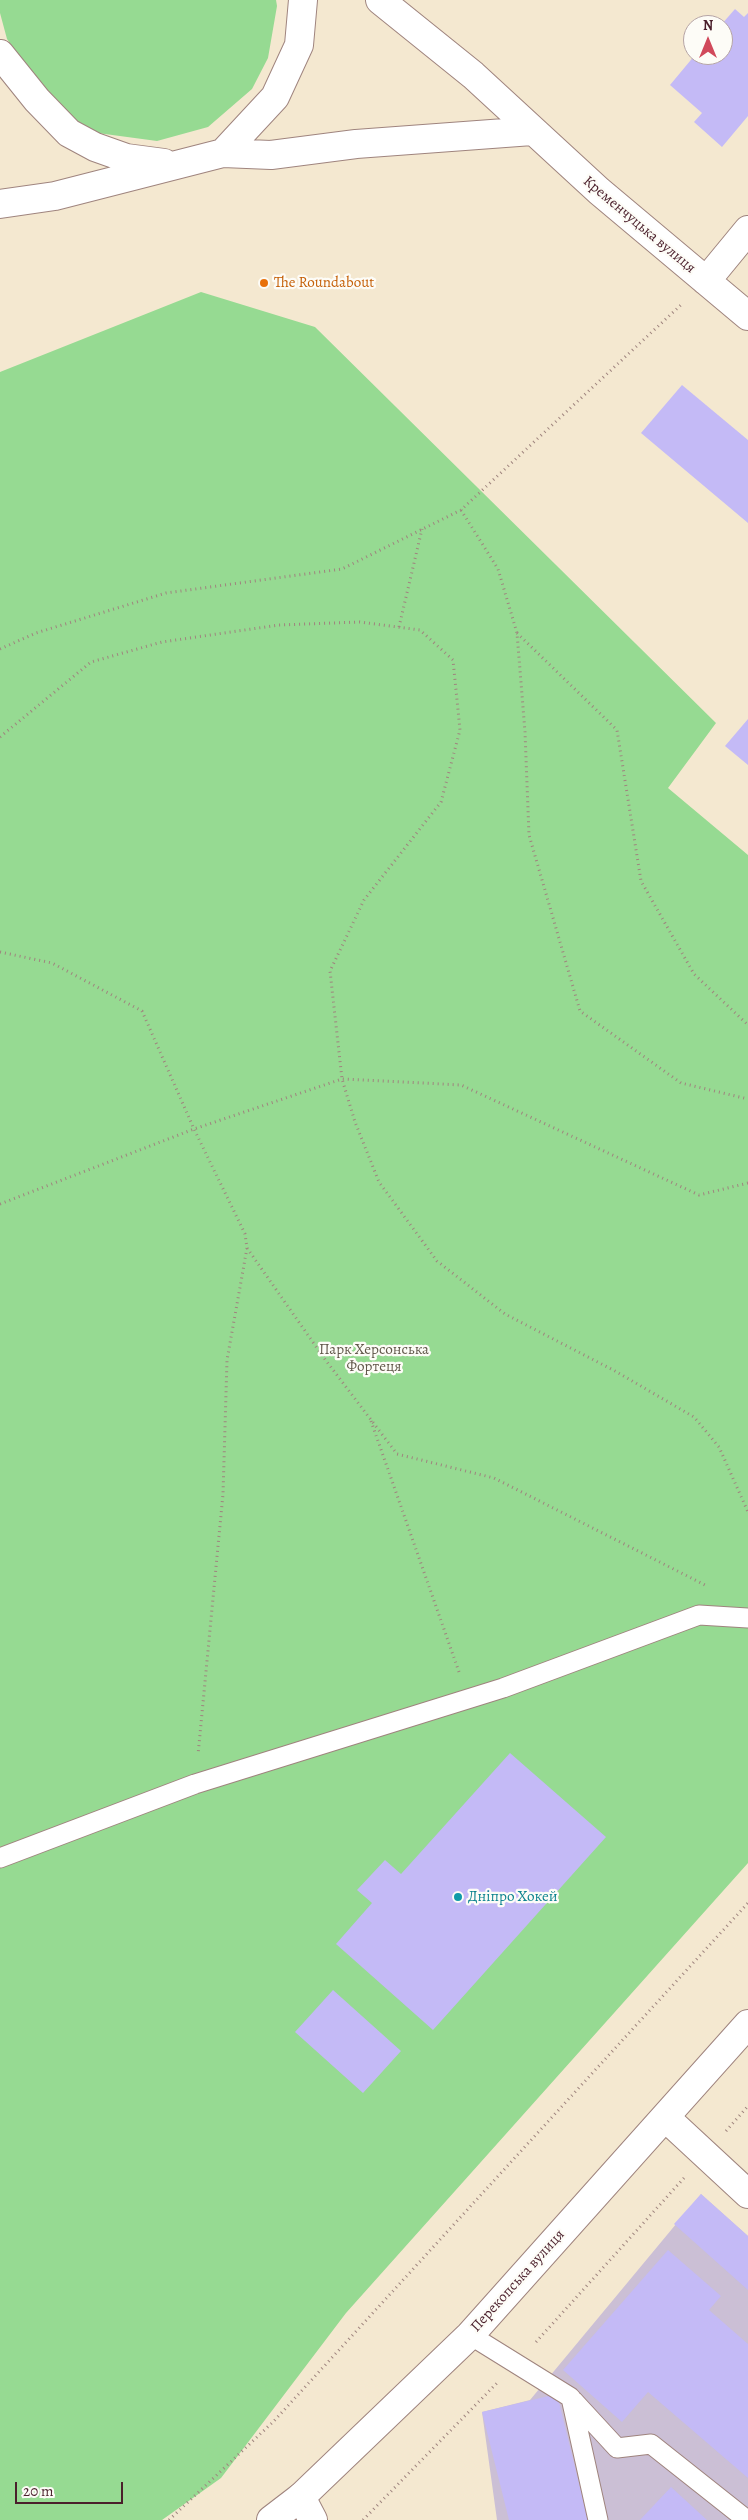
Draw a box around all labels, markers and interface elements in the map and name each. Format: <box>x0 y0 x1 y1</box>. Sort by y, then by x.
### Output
north arrow <box>683 15 733 65</box>
text: N <box>703 16 713 35</box>
street label: Кременчуцька вулиця <box>579 173 699 277</box>
place label: The Roundabout <box>274 274 374 292</box>
marker: The Roundabout <box>258 277 270 289</box>
park label: Парк Херсонська Фортеця <box>319 1341 429 1376</box>
place label: Дніпро Хокей <box>468 1888 558 1906</box>
marker: Дніпро Хокей <box>452 1891 464 1903</box>
street label: Перекопська вулиця <box>467 2226 569 2336</box>
scale bar <box>18 2472 125 2504</box>
text: 20 m <box>23 2481 54 2501</box>

